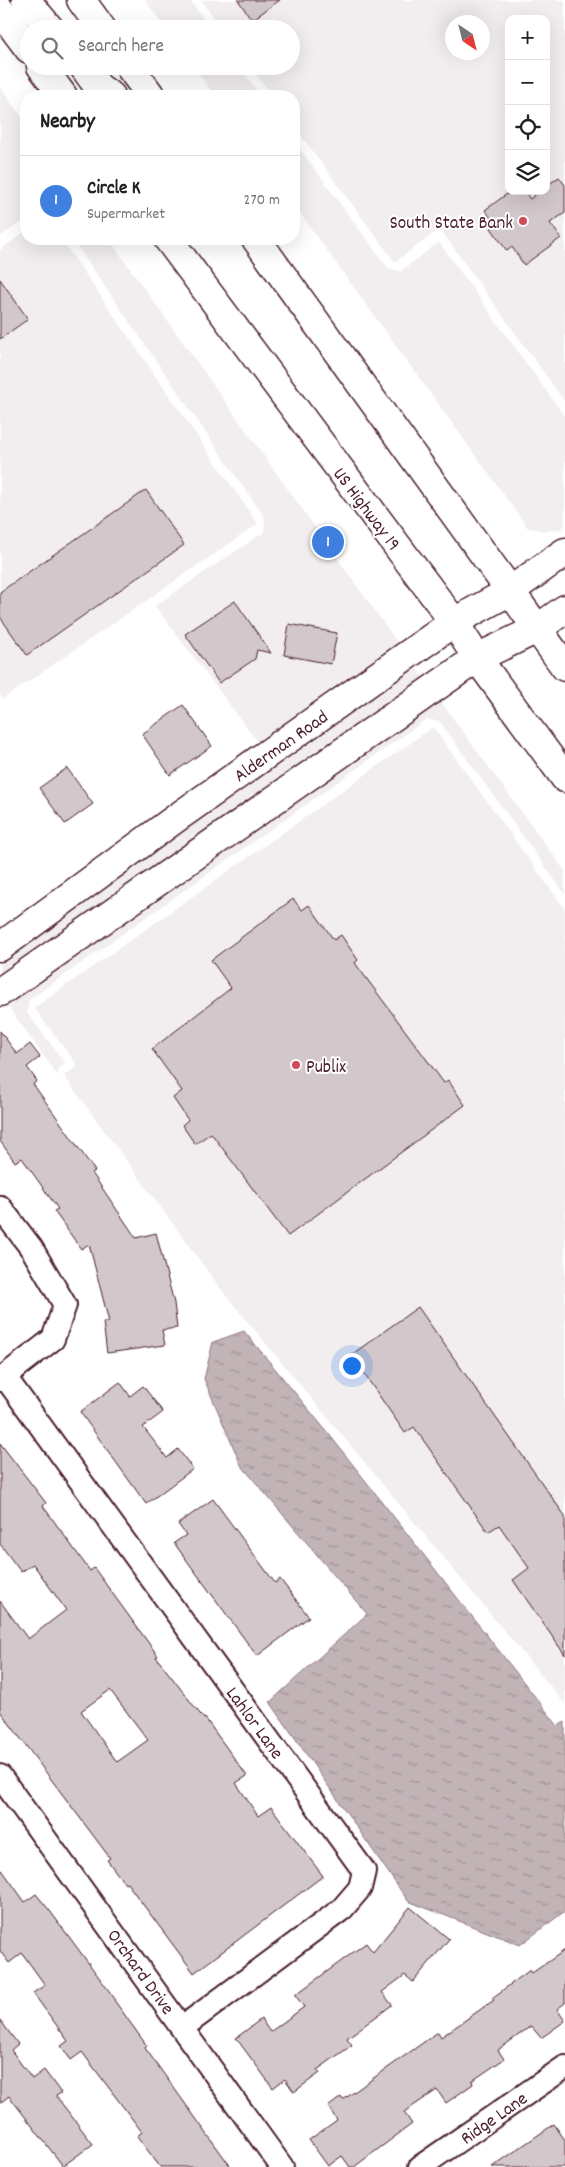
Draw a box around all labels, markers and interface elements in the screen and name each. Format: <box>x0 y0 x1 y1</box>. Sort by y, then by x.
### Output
north arrow <box>445 15 490 60</box>
map controls <box>505 15 550 195</box>
button: + <box>505 15 550 60</box>
search box <box>20 20 300 75</box>
icon: search <box>38 34 66 62</box>
text: Search here <box>78 34 164 61</box>
button: − <box>505 60 550 105</box>
button: locate <box>505 105 550 150</box>
text: Nearby <box>40 108 95 138</box>
button: layers <box>505 150 550 195</box>
text: Circle K <box>87 176 141 203</box>
text: 1 <box>54 189 58 212</box>
text: 270 m <box>244 189 280 212</box>
text: Supermarket <box>87 203 165 226</box>
place label: South State Bank <box>389 211 513 238</box>
marker: South State Bank <box>517 215 529 227</box>
street label: US Highway 19 <box>329 462 407 554</box>
pin: 1 <box>312 523 344 561</box>
street label: Alderman Road <box>229 705 335 790</box>
place label: Publix <box>306 1055 346 1082</box>
marker: Publix <box>290 1059 302 1071</box>
your location <box>339 1353 365 1379</box>
street label: Lahlor Lane <box>218 1682 289 1766</box>
street label: Orchard Drive <box>99 1925 180 2022</box>
street label: Ridge Lane <box>456 2087 534 2153</box>

